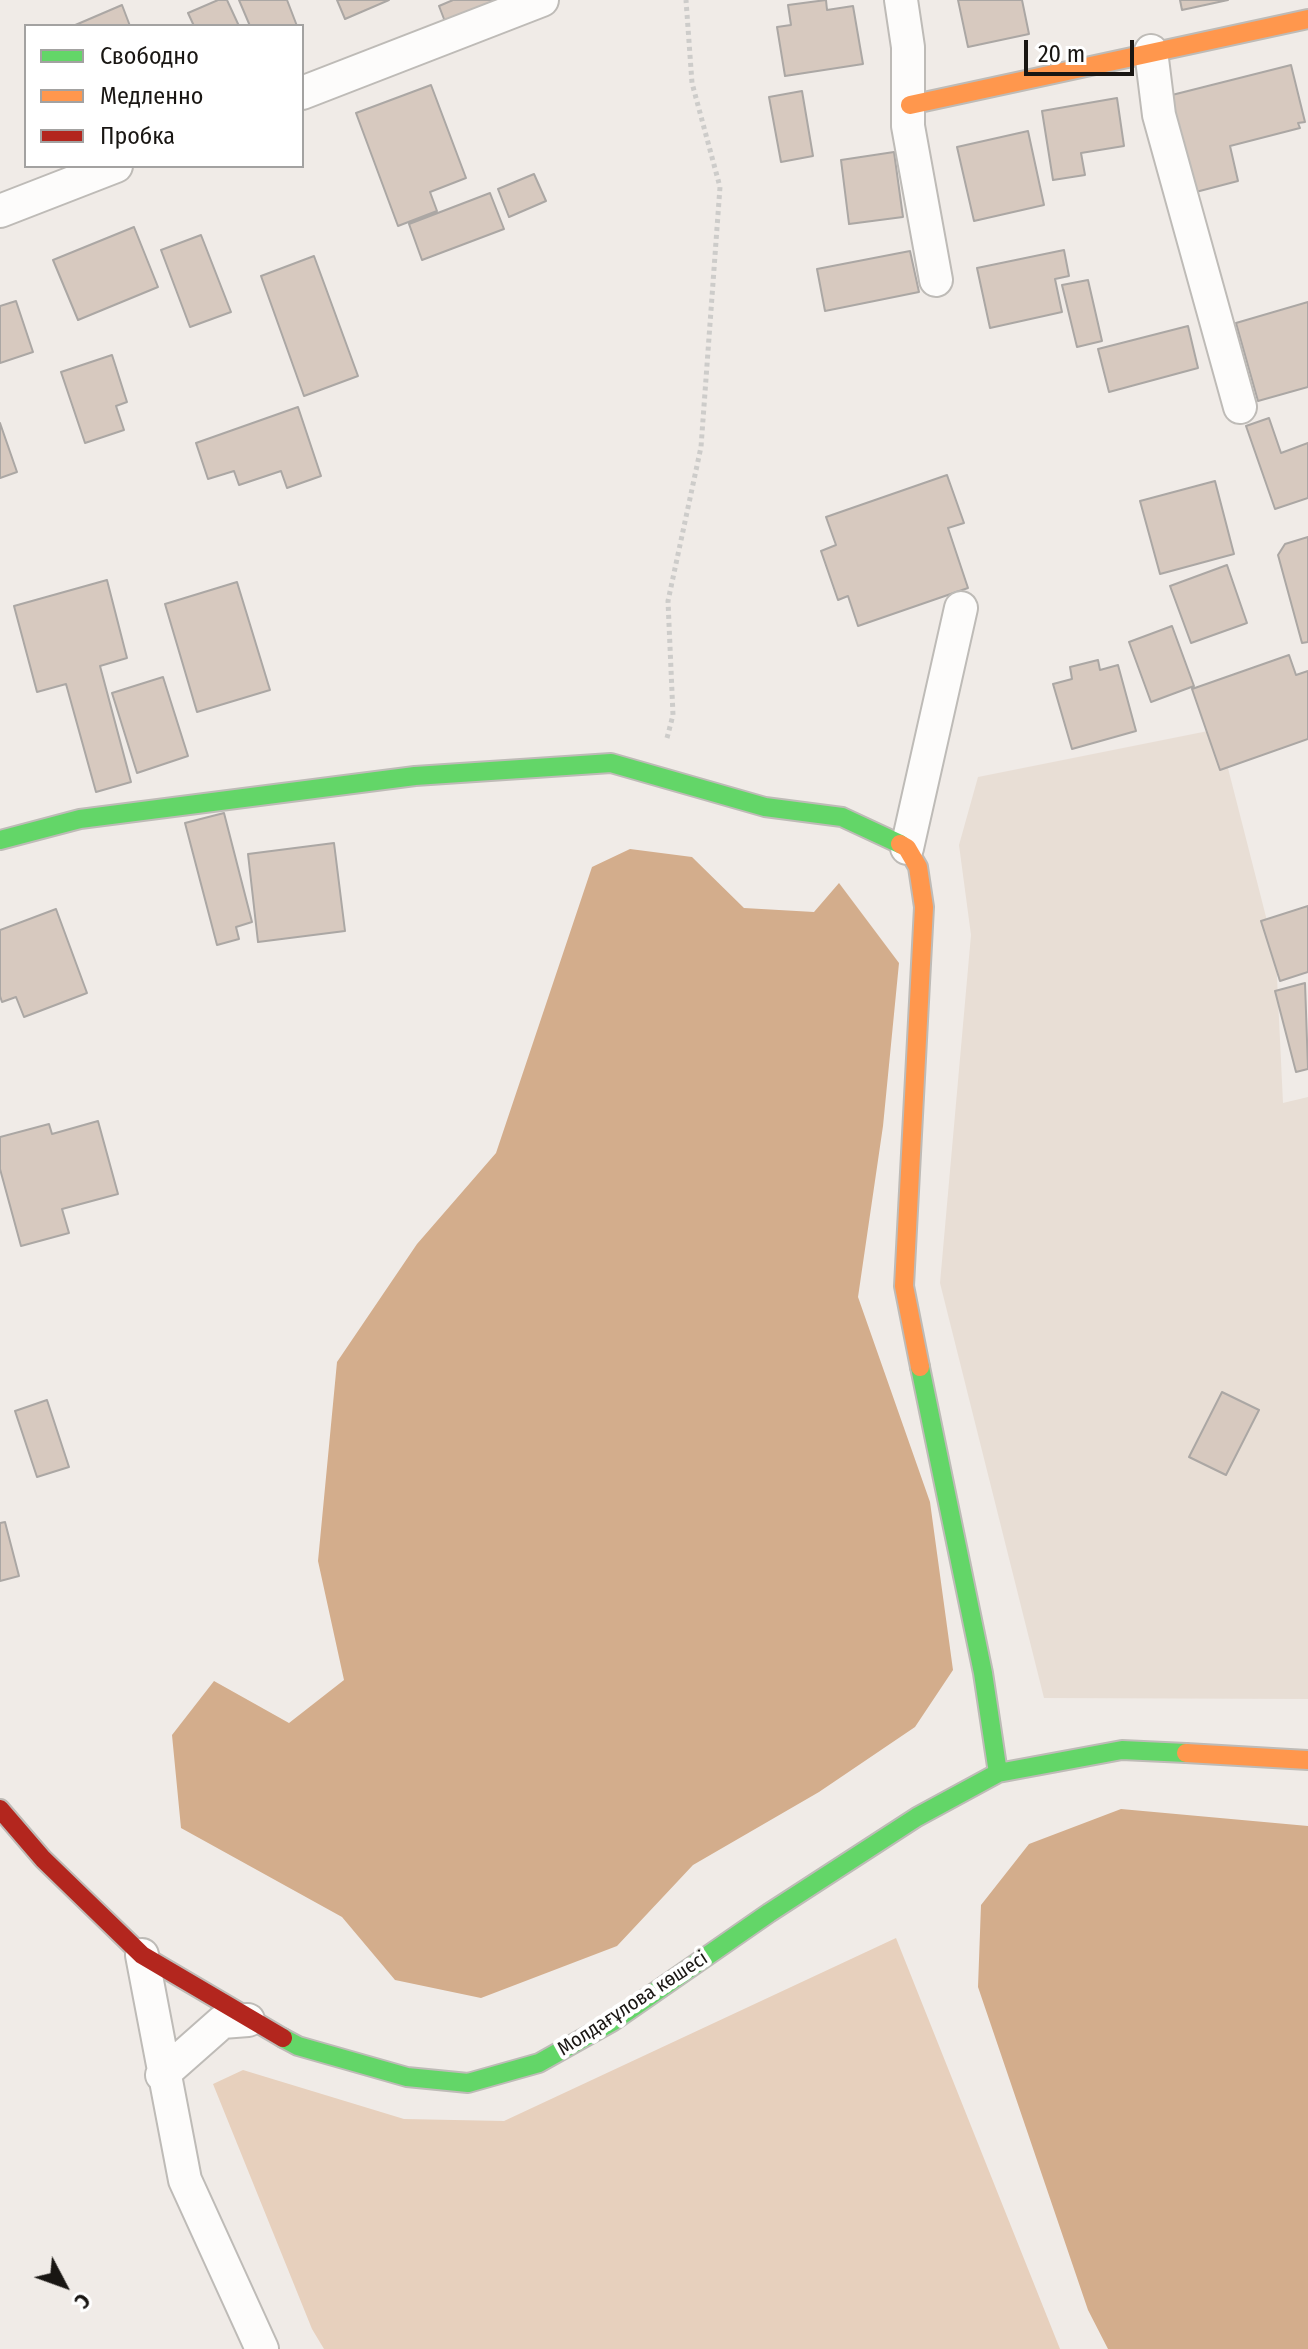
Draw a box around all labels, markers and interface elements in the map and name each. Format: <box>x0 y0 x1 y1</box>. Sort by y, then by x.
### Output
legend <box>24 24 304 168</box>
scale bar <box>1028 24 1138 74</box>
text: 20 m <box>1038 40 1085 68</box>
text: Свободно <box>100 42 199 70</box>
text: Медленно <box>100 82 203 110</box>
text: Пробка <box>100 122 175 150</box>
street label: Молдағұлова көшесі <box>554 1947 712 2061</box>
north arrow <box>24 2245 104 2325</box>
text: С <box>69 2288 96 2314</box>

